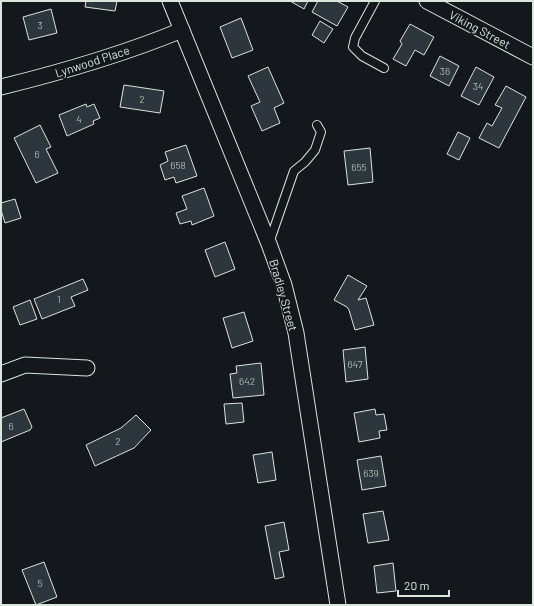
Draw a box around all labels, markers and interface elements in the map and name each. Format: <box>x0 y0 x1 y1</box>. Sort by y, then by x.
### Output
street label: Viking Street <box>447 7 513 51</box>
house number: 3 <box>37 19 43 31</box>
street label: Lynwood Place <box>53 42 131 80</box>
house number: 36 <box>440 65 450 77</box>
house number: 34 <box>473 80 483 92</box>
house number: 2 <box>139 93 145 105</box>
house number: 4 <box>76 113 82 125</box>
house number: 6 <box>34 148 40 160</box>
house number: 658 <box>170 159 186 171</box>
house number: 655 <box>351 161 367 173</box>
street label: Bradley Street <box>267 257 301 333</box>
house number: 1 <box>57 293 61 305</box>
house number: 647 <box>347 358 363 370</box>
house number: 642 <box>239 375 255 387</box>
house number: 6 <box>8 420 14 432</box>
house number: 2 <box>115 435 121 447</box>
house number: 639 <box>363 467 379 479</box>
scale bar <box>398 572 449 598</box>
house number: 5 <box>37 577 43 589</box>
text: 20 m <box>404 578 430 592</box>

